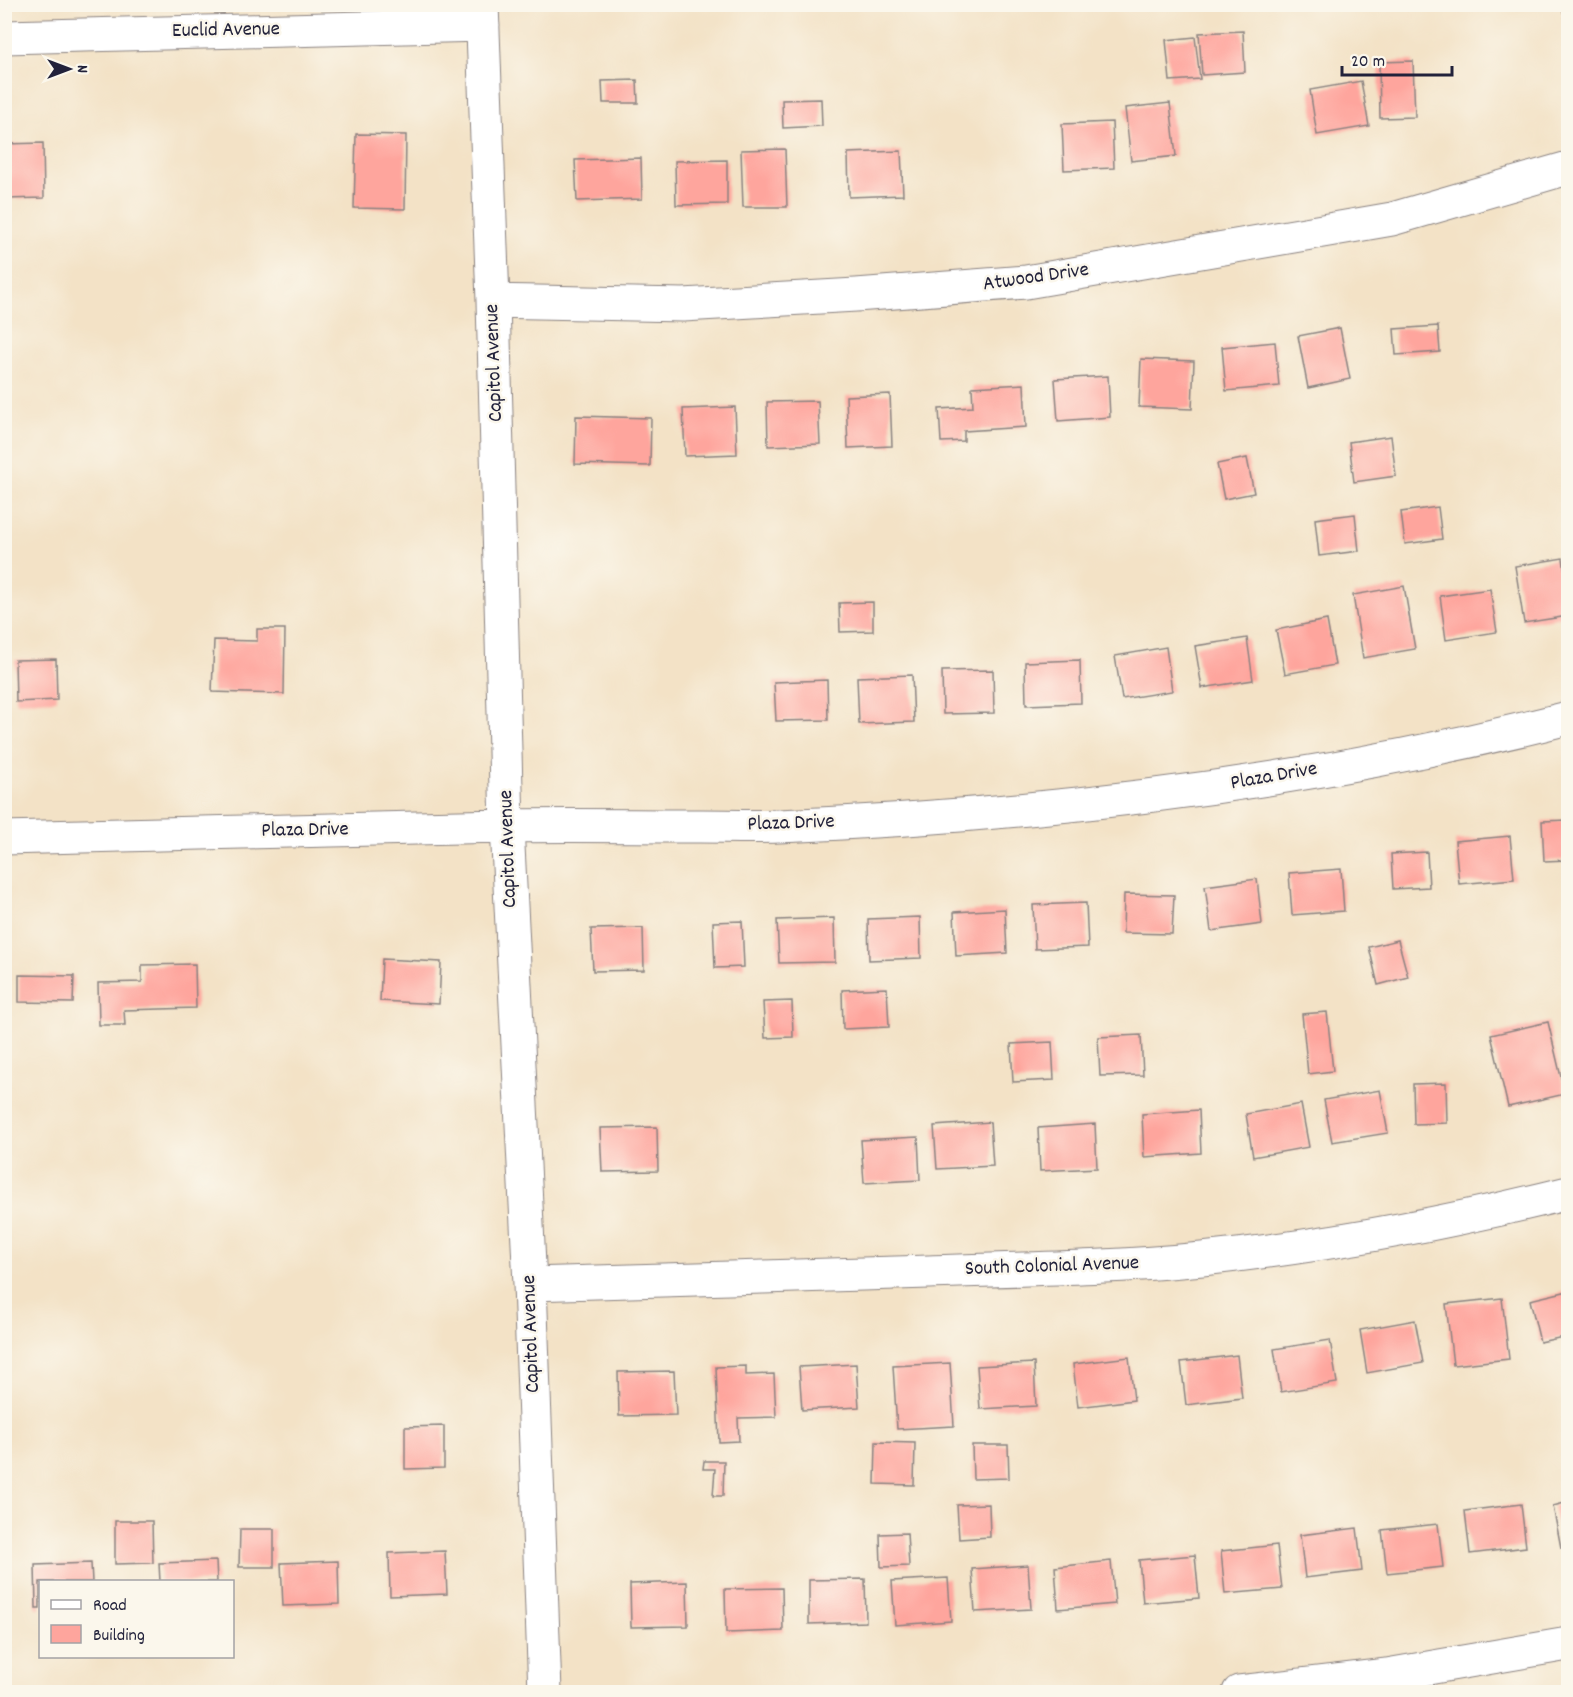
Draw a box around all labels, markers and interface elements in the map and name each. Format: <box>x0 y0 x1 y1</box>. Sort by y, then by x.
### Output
street label: Euclid Avenue <box>172 15 280 47</box>
north arrow <box>39 39 99 99</box>
scale bar <box>1342 39 1452 77</box>
text: 20 m <box>1351 50 1385 75</box>
text: N <box>70 65 93 73</box>
street label: Atwood Drive <box>981 256 1091 300</box>
street label: Capitol Avenue <box>478 303 512 423</box>
street label: Plaza Drive <box>1228 755 1320 799</box>
street label: Capitol Avenue <box>492 789 526 909</box>
street label: Plaza Drive <box>747 807 835 841</box>
street label: Plaza Drive <box>261 815 349 847</box>
street label: South Colonial Avenue <box>964 1249 1140 1285</box>
street label: Capitol Avenue <box>515 1274 549 1394</box>
legend <box>39 1580 234 1658</box>
text: Road <box>93 1594 127 1619</box>
text: Building <box>93 1624 145 1649</box>

